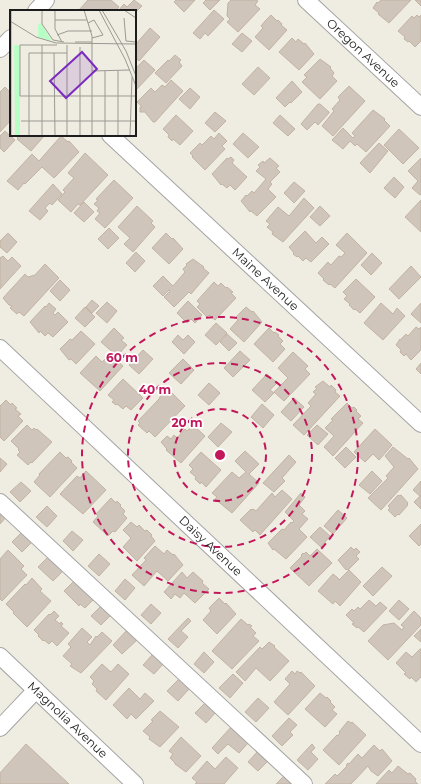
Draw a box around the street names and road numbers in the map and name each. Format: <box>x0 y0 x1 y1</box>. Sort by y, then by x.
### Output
street label: Oregon Avenue <box>324 15 403 90</box>
street label: Maine Avenue <box>229 244 302 314</box>
street label: Daisy Avenue <box>176 512 246 579</box>
street label: Magnolia Avenue <box>25 678 111 761</box>

